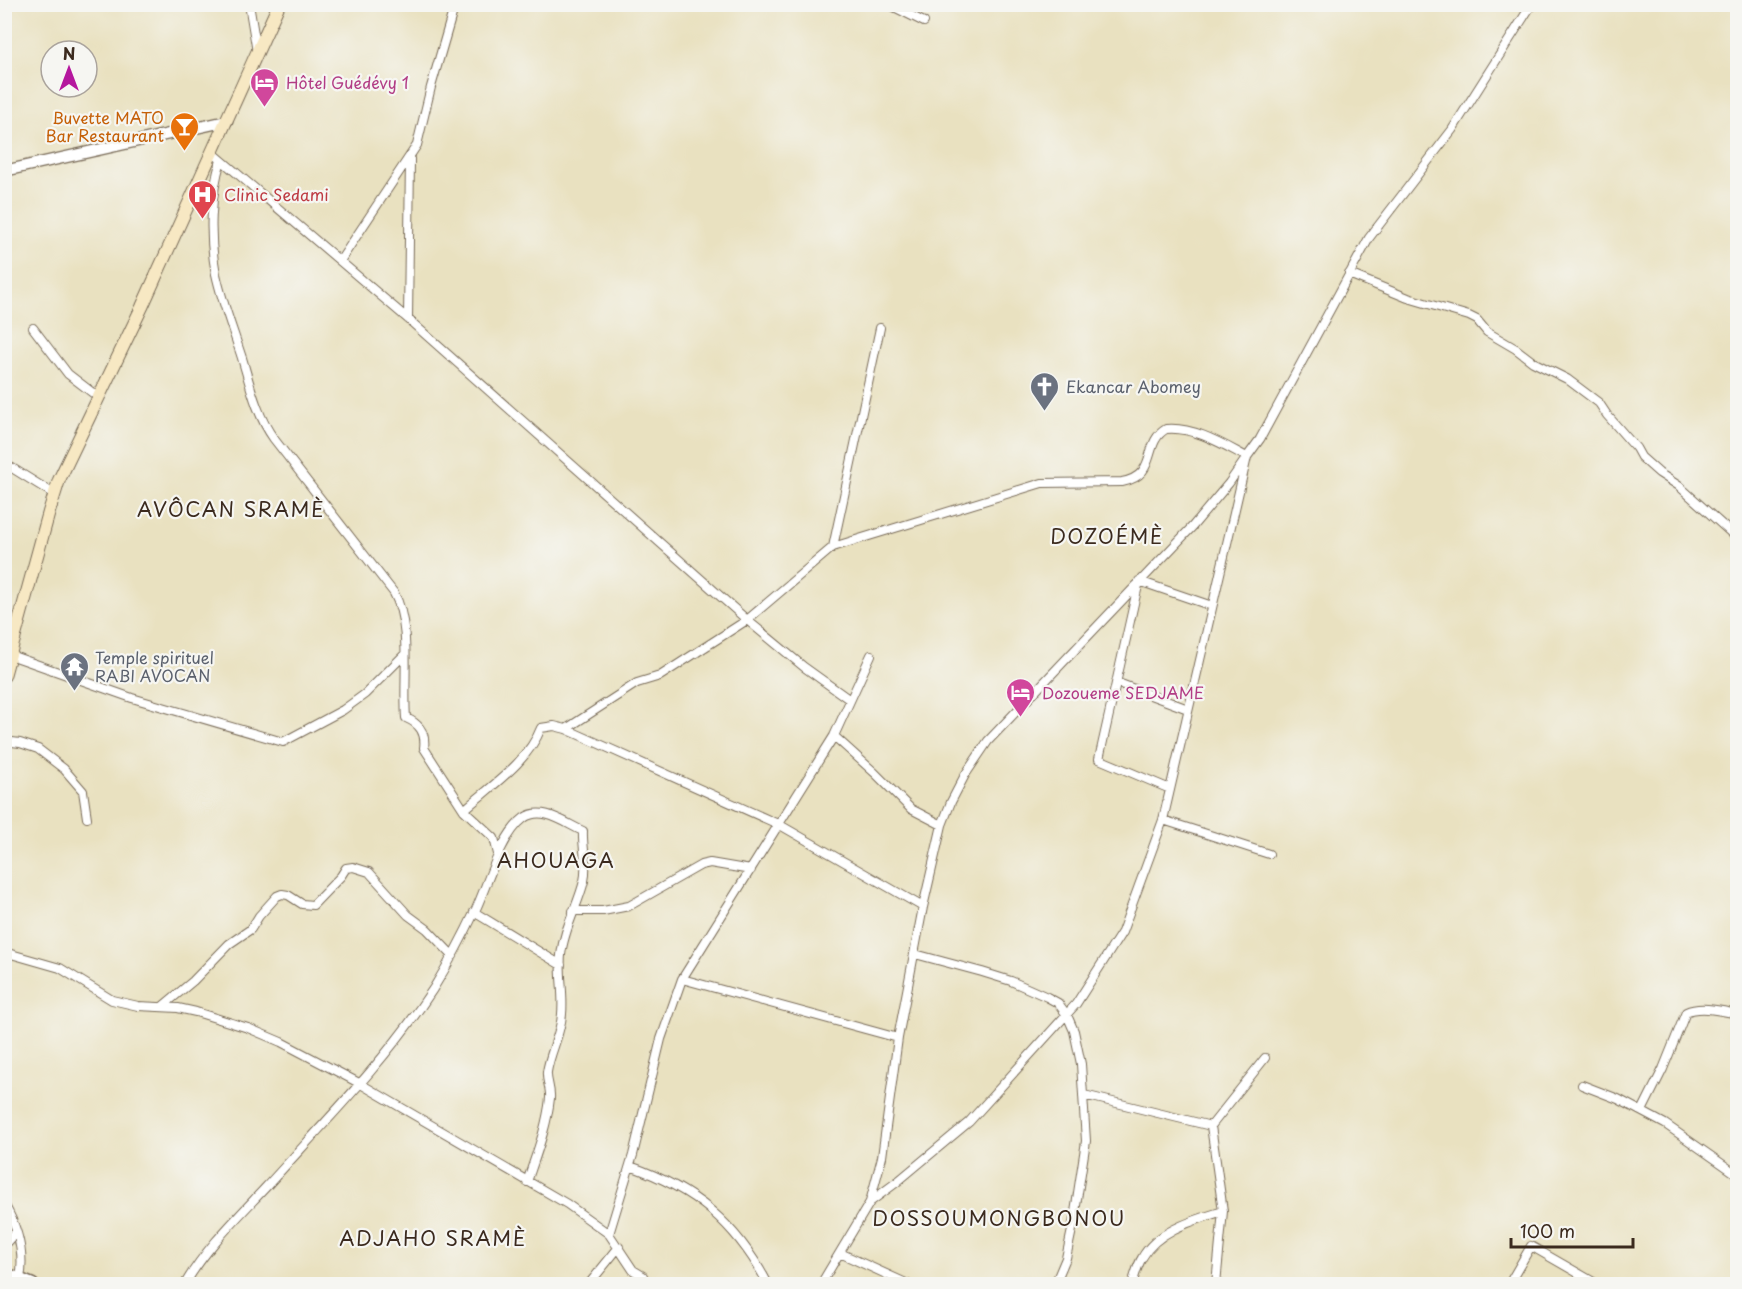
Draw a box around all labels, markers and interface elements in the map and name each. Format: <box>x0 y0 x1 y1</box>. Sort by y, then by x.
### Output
north arrow <box>39 39 99 99</box>
text: N <box>63 41 75 65</box>
hotel icon: Hôtel Guédévy 1 <box>249 66 281 108</box>
place label: Hôtel Guédévy 1 <box>286 70 409 94</box>
place label: Buvette MATO Bar Restaurant <box>46 105 164 147</box>
bar icon: Buvette MATO Bar Restaurant <box>169 110 201 152</box>
hospital icon: Clinic Sedami <box>187 178 219 220</box>
place label: Clinic Sedami <box>224 182 329 206</box>
church icon: Ekancar Abomey <box>1029 370 1061 412</box>
place label: Ekancar Abomey <box>1066 374 1201 398</box>
district label: AVÔCAN SRAMÈ <box>137 494 325 524</box>
district label: DOZOÉMÈ <box>1050 521 1164 551</box>
place label: Temple spirituel RABI AVOCAN <box>95 645 214 687</box>
temple icon: Temple spirituel RABI AVOCAN <box>58 650 90 692</box>
hotel icon: Dozoueme SEDJAME <box>1005 676 1037 718</box>
place label: Dozoueme SEDJAME <box>1042 680 1204 704</box>
district label: AHOUAGA <box>497 845 615 875</box>
district label: DOSSOUMONGBONOU <box>872 1203 1126 1233</box>
scale bar <box>1511 1211 1632 1249</box>
text: 100 m <box>1520 1217 1575 1244</box>
district label: ADJAHO SRAMÈ <box>339 1223 527 1253</box>

